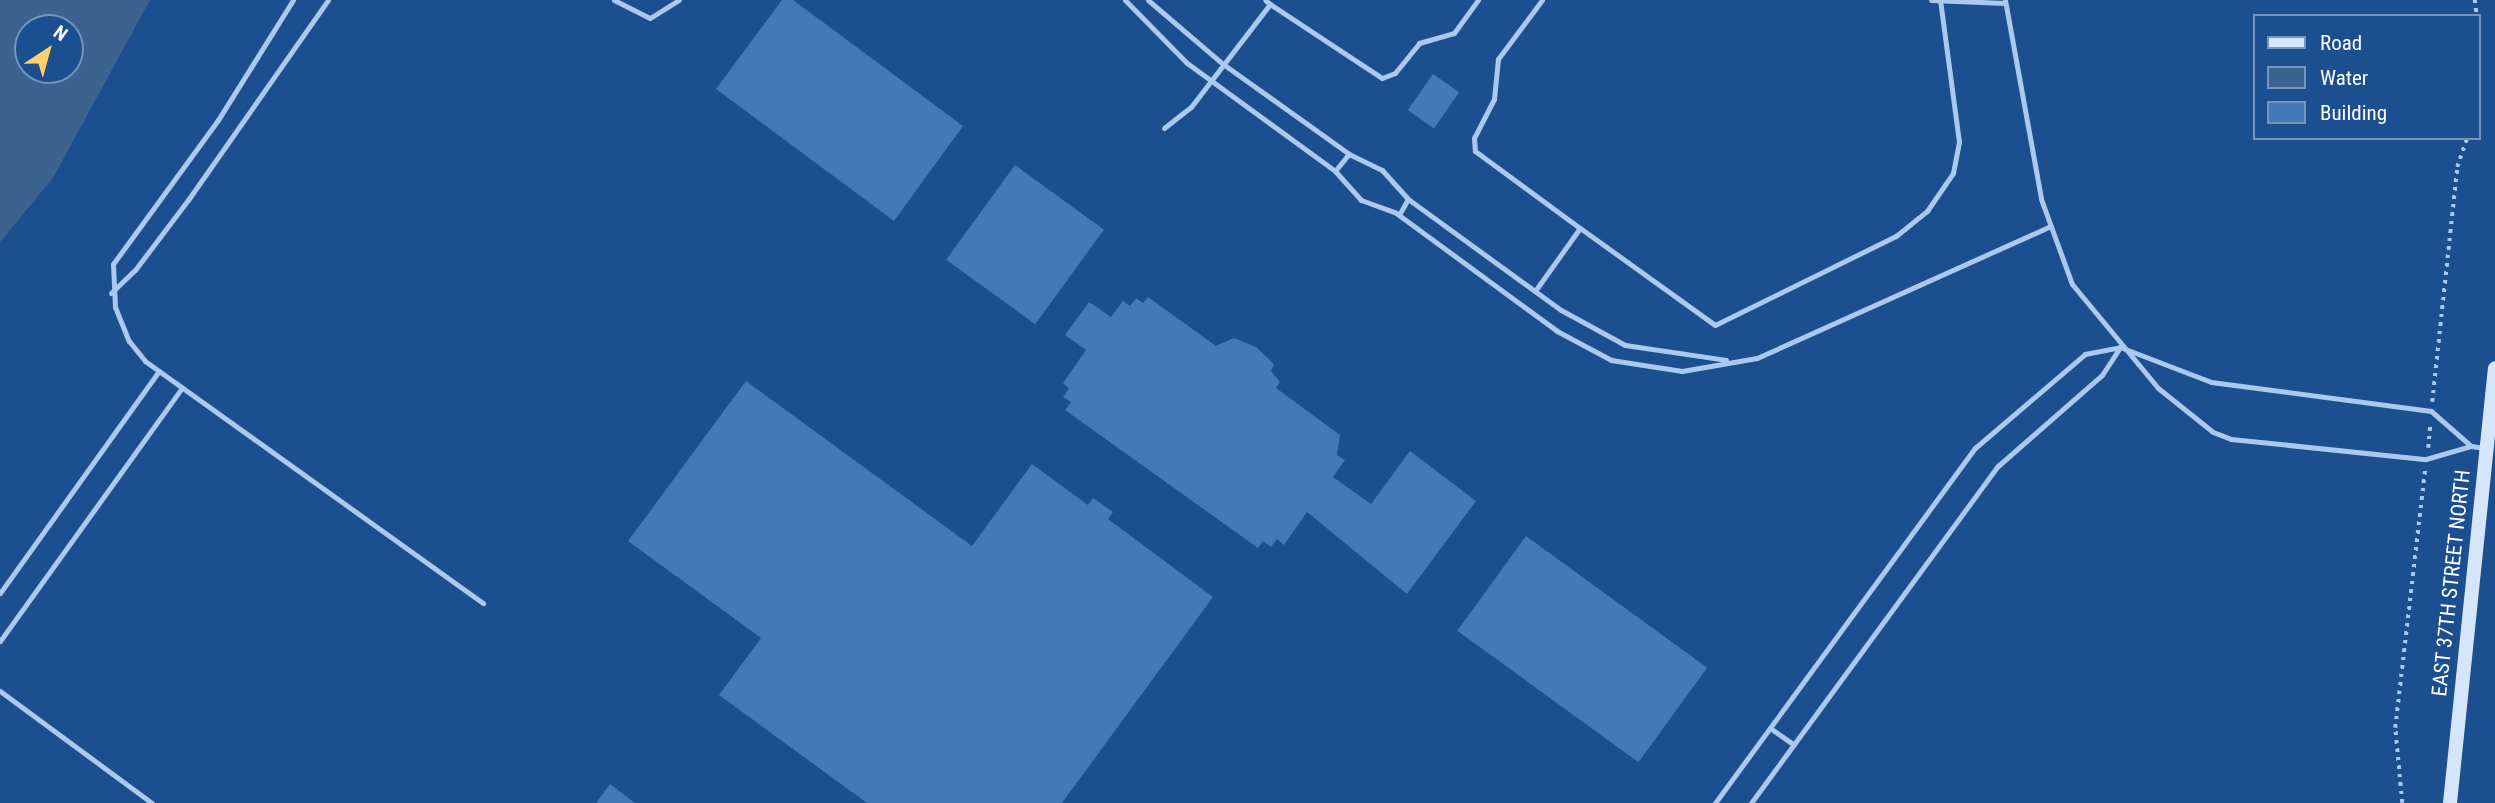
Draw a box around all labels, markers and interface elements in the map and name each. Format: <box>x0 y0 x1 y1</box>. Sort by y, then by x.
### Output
north arrow <box>14 14 84 84</box>
legend <box>2254 14 2481 140</box>
text: N <box>49 20 72 46</box>
text: Road <box>2320 31 2362 55</box>
text: Water <box>2320 66 2368 90</box>
text: Building <box>2320 101 2387 125</box>
street label: EAST 37TH STREET NORTH <box>2427 468 2475 698</box>

